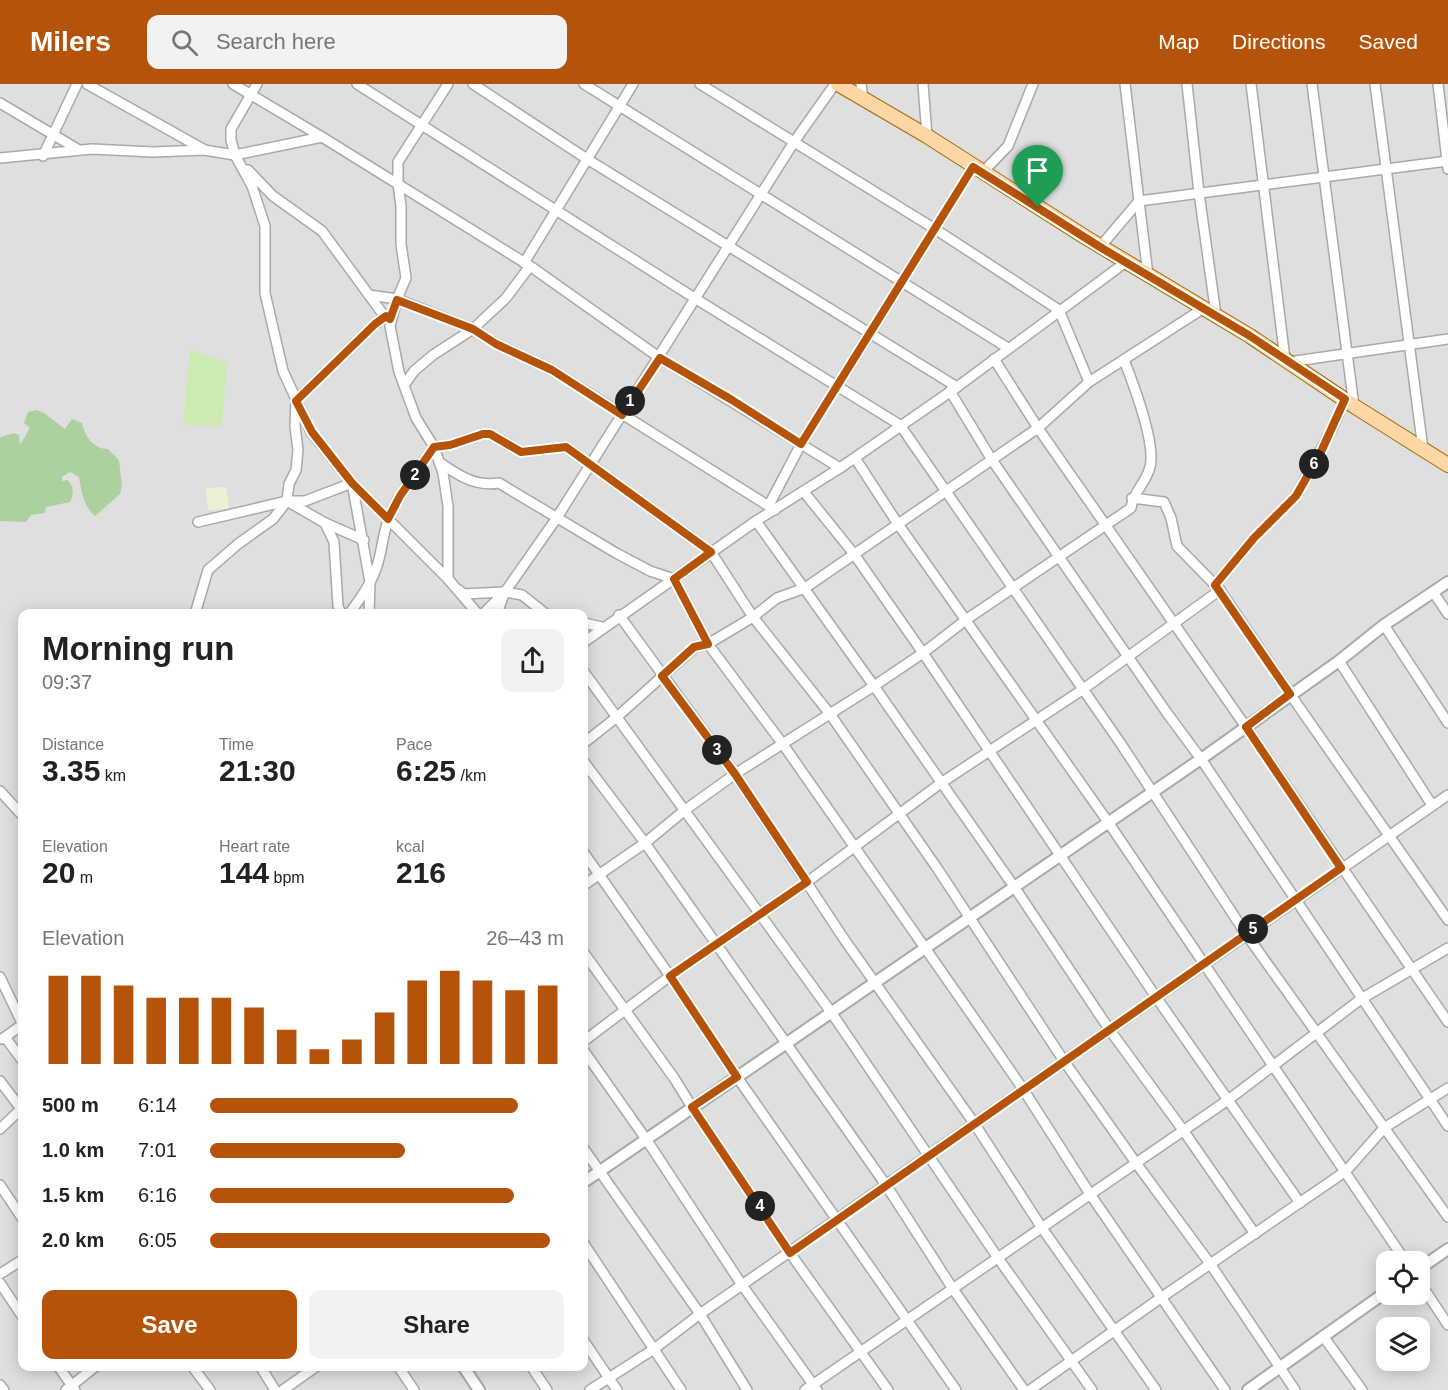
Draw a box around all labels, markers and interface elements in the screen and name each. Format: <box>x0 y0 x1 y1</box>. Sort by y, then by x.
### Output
search box <box>147 15 567 69</box>
text: Milers <box>30 26 111 57</box>
icon: search <box>168 26 201 59</box>
text: Search here <box>216 29 336 54</box>
text: Map <box>1158 30 1199 53</box>
text: Directions <box>1232 30 1325 53</box>
text: Saved <box>1358 30 1418 53</box>
pin <box>1012 145 1063 207</box>
icon: arrive <box>1021 154 1054 187</box>
pin: 1 <box>615 386 645 416</box>
text: 1 <box>626 392 634 409</box>
pin: 6 <box>1299 449 1329 479</box>
text: 6 <box>1310 455 1318 472</box>
pin: 2 <box>400 460 430 490</box>
text: 2 <box>411 466 419 483</box>
button: share <box>501 629 564 692</box>
text: Morning run <box>42 630 234 667</box>
text: 09:37 <box>42 671 92 693</box>
pin: 3 <box>702 735 732 765</box>
text: Distance <box>42 736 104 753</box>
text: Time <box>219 736 254 753</box>
text: Pace <box>396 736 432 753</box>
text: 3 <box>713 741 721 758</box>
text: 3.35 <box>42 754 100 787</box>
text: 21:30 <box>219 754 296 787</box>
text: 6:25 <box>396 754 456 787</box>
text: km <box>100 767 126 784</box>
text: /km <box>456 767 486 784</box>
text: Elevation <box>42 838 108 855</box>
text: Heart rate <box>219 838 290 855</box>
text: kcal <box>396 838 424 855</box>
text: 20 <box>42 856 75 889</box>
text: 144 <box>219 856 269 889</box>
text: 216 <box>396 856 446 889</box>
text: m <box>75 869 93 886</box>
text: bpm <box>269 869 305 886</box>
pin: 5 <box>1238 914 1268 944</box>
text: 5 <box>1249 920 1257 937</box>
text: Elevation <box>42 927 124 949</box>
text: 26–43 m <box>486 927 564 949</box>
text: 500 m <box>42 1094 99 1116</box>
text: 6:14 <box>138 1094 177 1116</box>
text: 1.0 km <box>42 1139 104 1161</box>
text: 7:01 <box>138 1139 177 1161</box>
text: 1.5 km <box>42 1184 104 1206</box>
text: 6:16 <box>138 1184 177 1206</box>
pin: 4 <box>745 1191 775 1221</box>
text: 4 <box>756 1197 764 1214</box>
text: 2.0 km <box>42 1229 104 1251</box>
text: 6:05 <box>138 1229 177 1251</box>
map controls <box>1376 1251 1430 1371</box>
button: locate <box>1376 1251 1430 1305</box>
button: Save <box>42 1290 297 1359</box>
button: Share <box>309 1290 564 1359</box>
button: layers <box>1376 1317 1430 1371</box>

